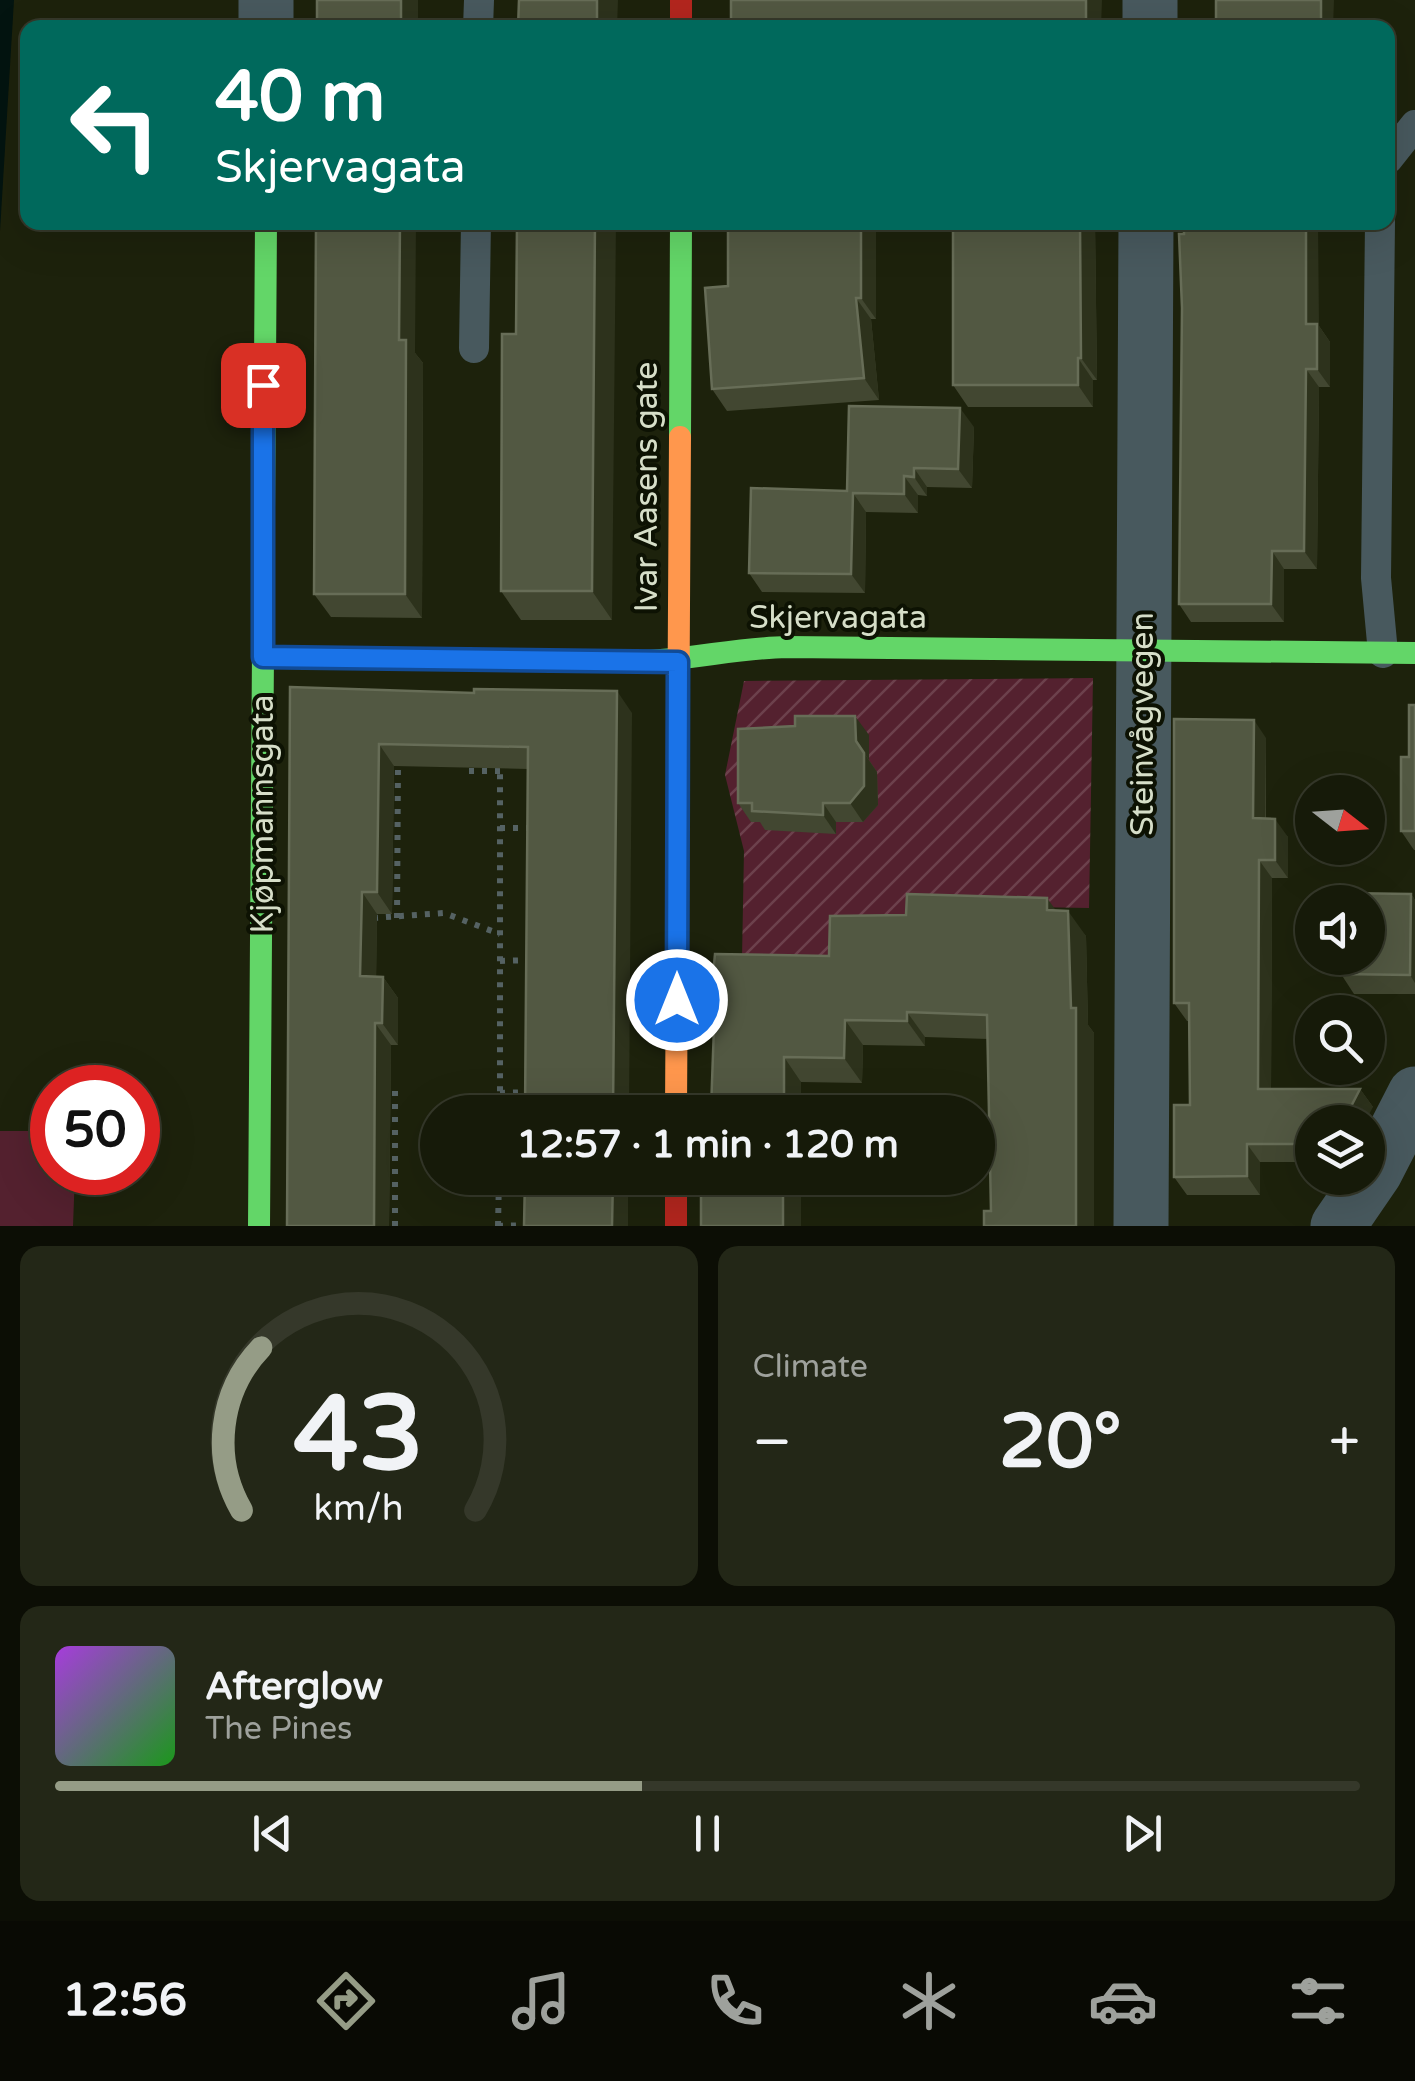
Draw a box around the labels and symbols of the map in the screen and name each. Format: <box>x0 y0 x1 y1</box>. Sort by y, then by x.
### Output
pin <box>221 343 306 428</box>
street label: Ivar Aasens gate <box>628 362 666 612</box>
street label: Skjervagata <box>749 599 927 637</box>
street label: Steinvågvegen <box>1124 612 1162 836</box>
street label: Kjøpmannsgata <box>244 695 282 933</box>
north arrow <box>1295 775 1385 865</box>
position arrow <box>625 948 729 1052</box>
speed limit sign: 50 <box>30 1065 160 1195</box>

